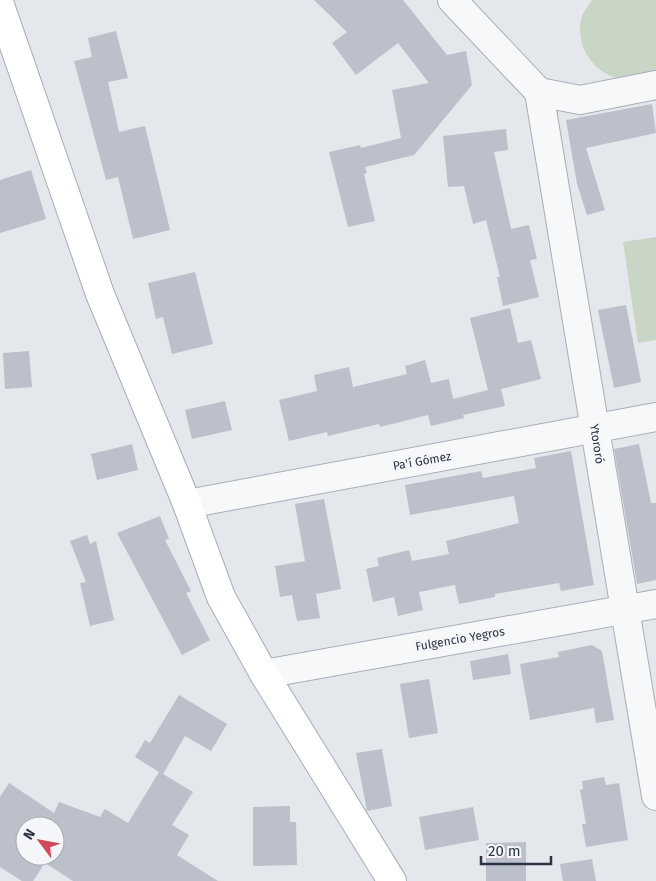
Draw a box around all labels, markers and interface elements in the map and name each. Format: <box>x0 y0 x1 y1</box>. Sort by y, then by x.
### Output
street label: Ytororó <box>587 423 607 465</box>
street label: Pa'í Gómez <box>392 449 452 473</box>
street label: Fulgencio Yegros <box>414 624 506 654</box>
north arrow <box>15 816 65 866</box>
text: N <box>20 826 39 843</box>
scale bar <box>481 834 551 866</box>
text: 20 m <box>488 842 521 860</box>

